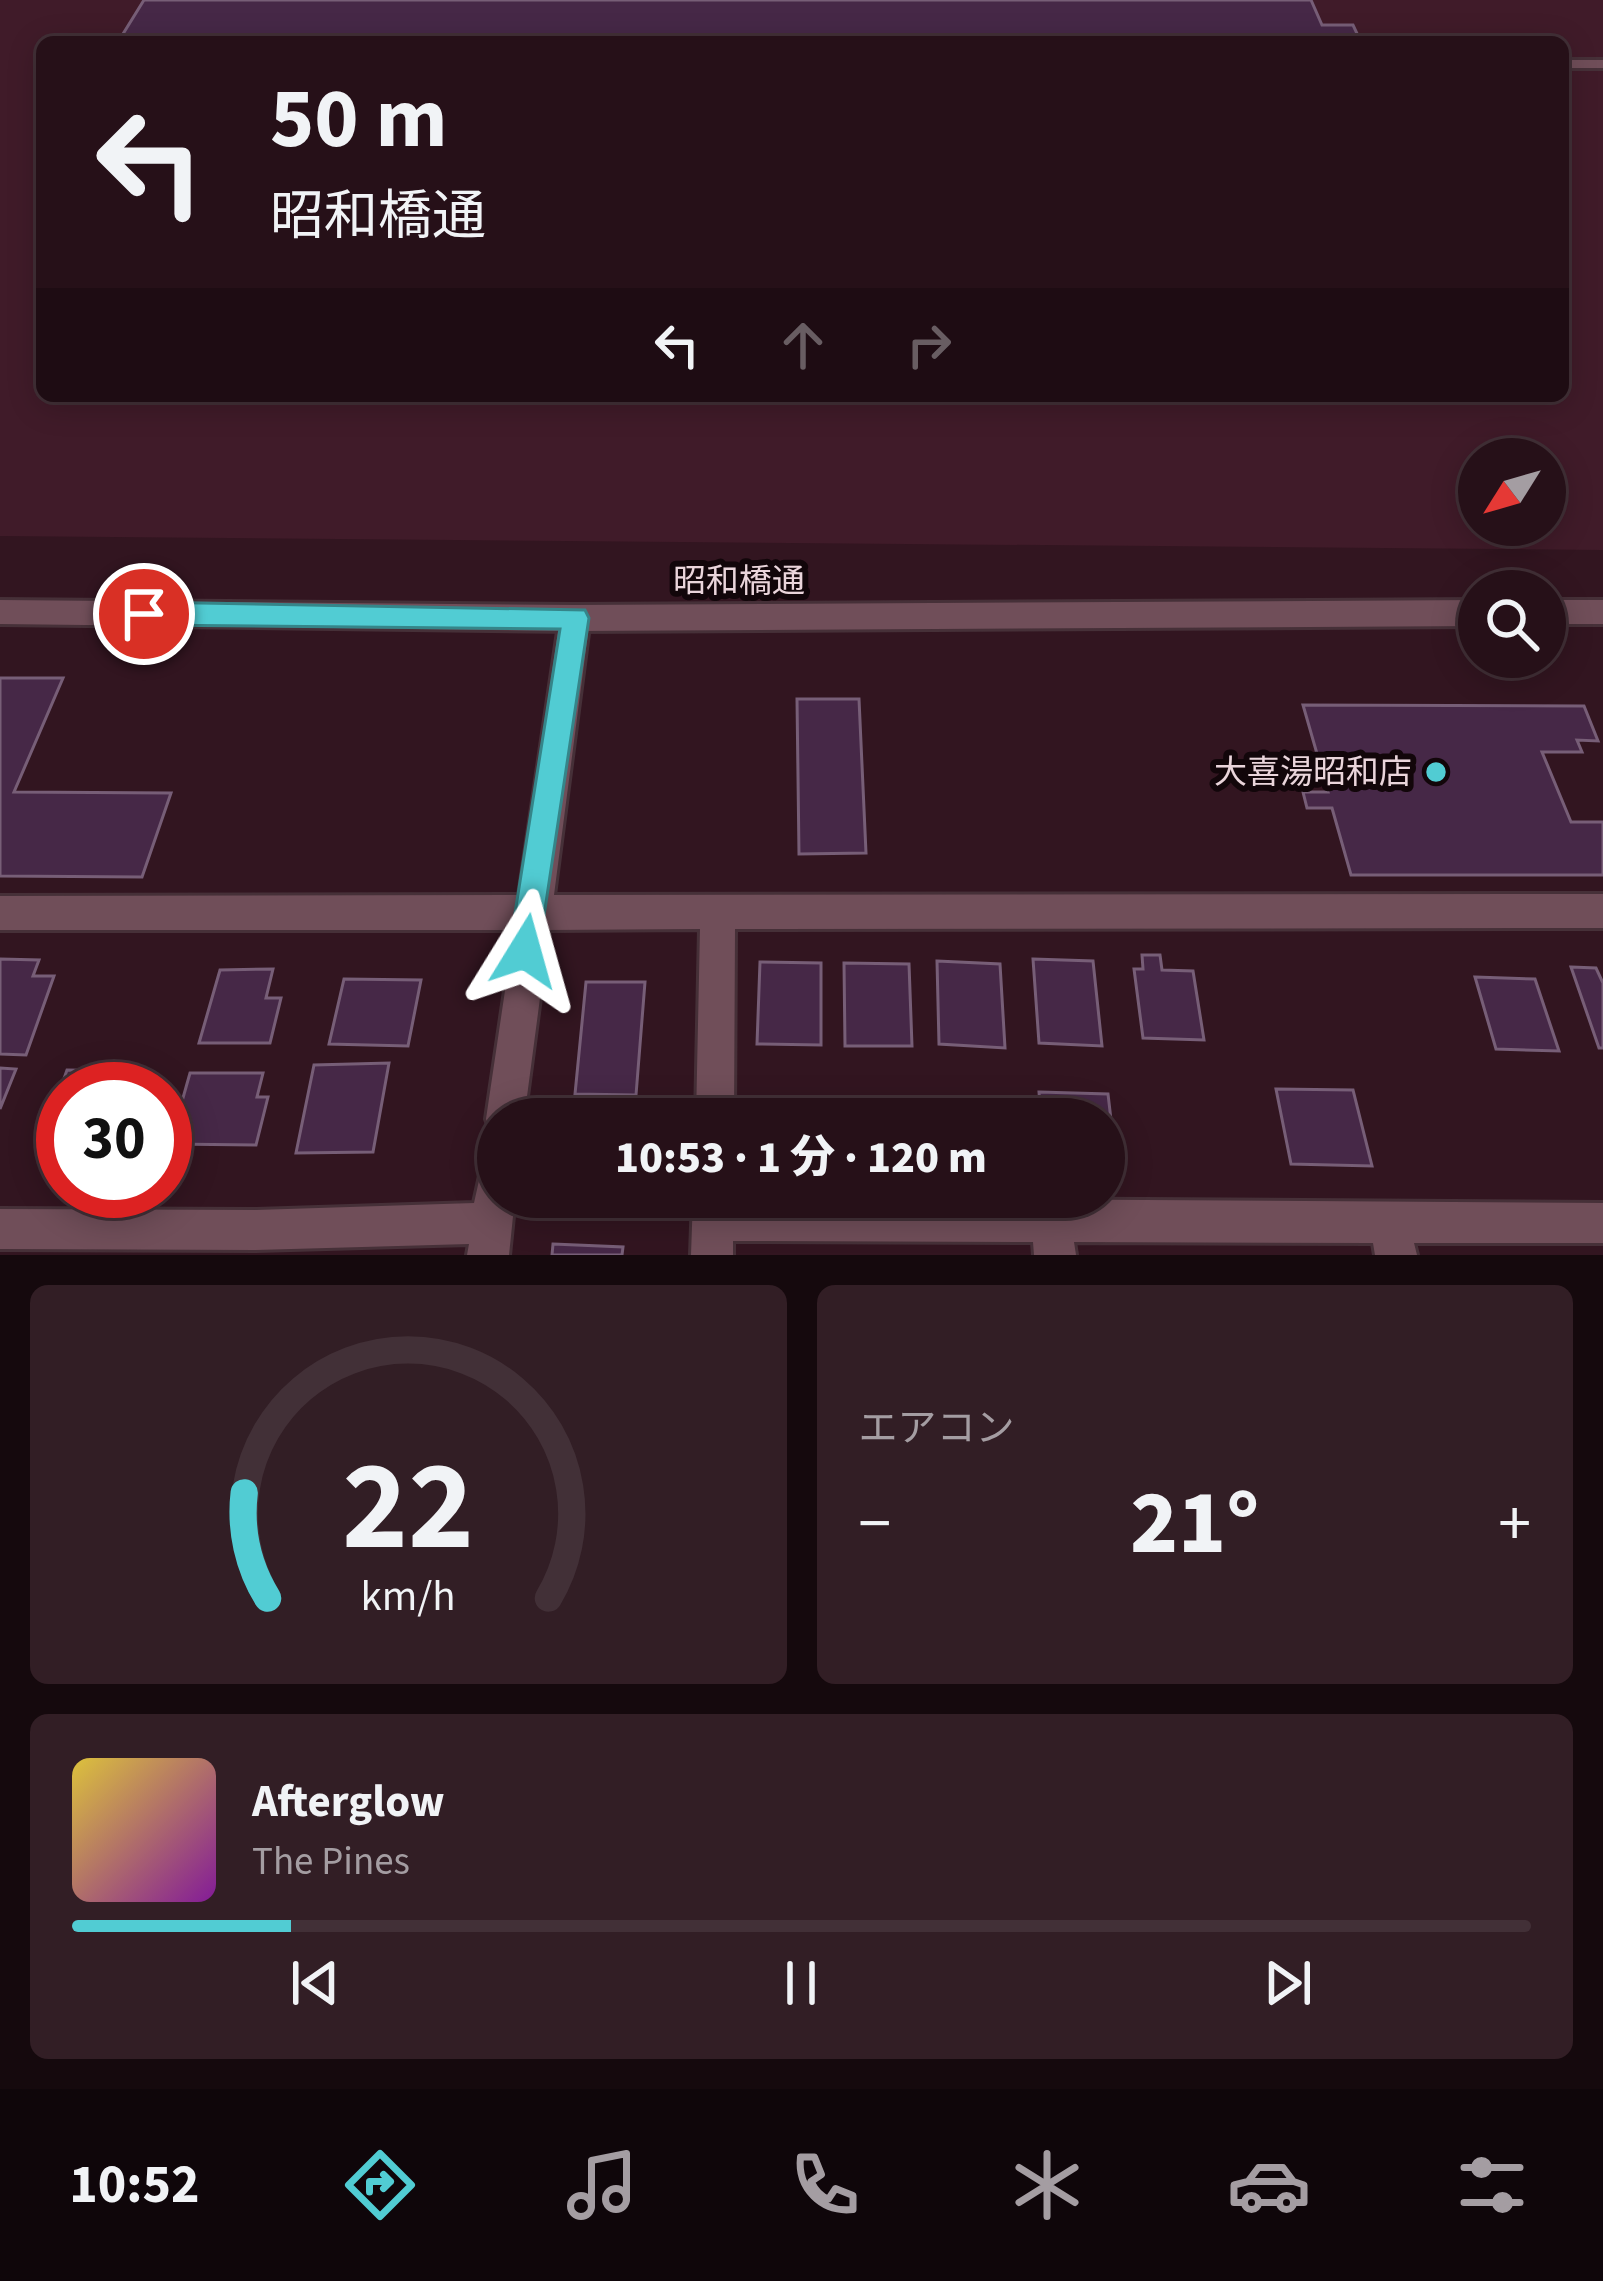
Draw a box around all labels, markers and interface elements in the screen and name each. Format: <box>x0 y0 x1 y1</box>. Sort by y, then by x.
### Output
text: 50 m <box>270 60 448 180</box>
icon: left <box>72 84 228 240</box>
text: 昭和橋通 <box>270 179 486 256</box>
icon: left <box>644 312 710 378</box>
icon: ahead <box>770 312 836 378</box>
icon: right <box>896 312 962 378</box>
north arrow <box>1458 438 1566 546</box>
map controls <box>1458 438 1566 678</box>
street label: 昭和橋通 <box>673 558 805 605</box>
pin <box>93 563 195 665</box>
button: search <box>1458 570 1566 678</box>
icon: arrive <box>111 581 177 647</box>
place label: 大喜湯昭和店 <box>1214 749 1412 796</box>
marker: 大喜湯昭和店 <box>1423 759 1449 785</box>
position arrow <box>462 888 588 1014</box>
speed limit sign: 30 <box>36 1062 192 1218</box>
text: 10:53 · 1 分 · 120 m <box>615 1126 987 1190</box>
text: エアコン <box>859 1401 1015 1457</box>
text: 22 <box>342 1419 474 1597</box>
text: 21° <box>1130 1460 1260 1588</box>
text: − <box>859 1477 891 1571</box>
text: + <box>1498 1477 1531 1571</box>
text: km/h <box>361 1565 456 1626</box>
text: Afterglow <box>252 1770 445 1834</box>
text: The Pines <box>252 1834 410 1890</box>
icon: previous <box>282 1950 348 2016</box>
icon: pause <box>768 1950 834 2016</box>
icon: next <box>1255 1950 1321 2016</box>
icon: directions <box>338 2143 422 2227</box>
icon: music <box>560 2143 644 2227</box>
icon: phone <box>783 2143 867 2227</box>
icon: climate <box>1005 2143 1089 2227</box>
icon: car <box>1227 2143 1311 2227</box>
icon: filters <box>1450 2143 1534 2227</box>
text: 10:52 <box>69 2147 199 2224</box>

